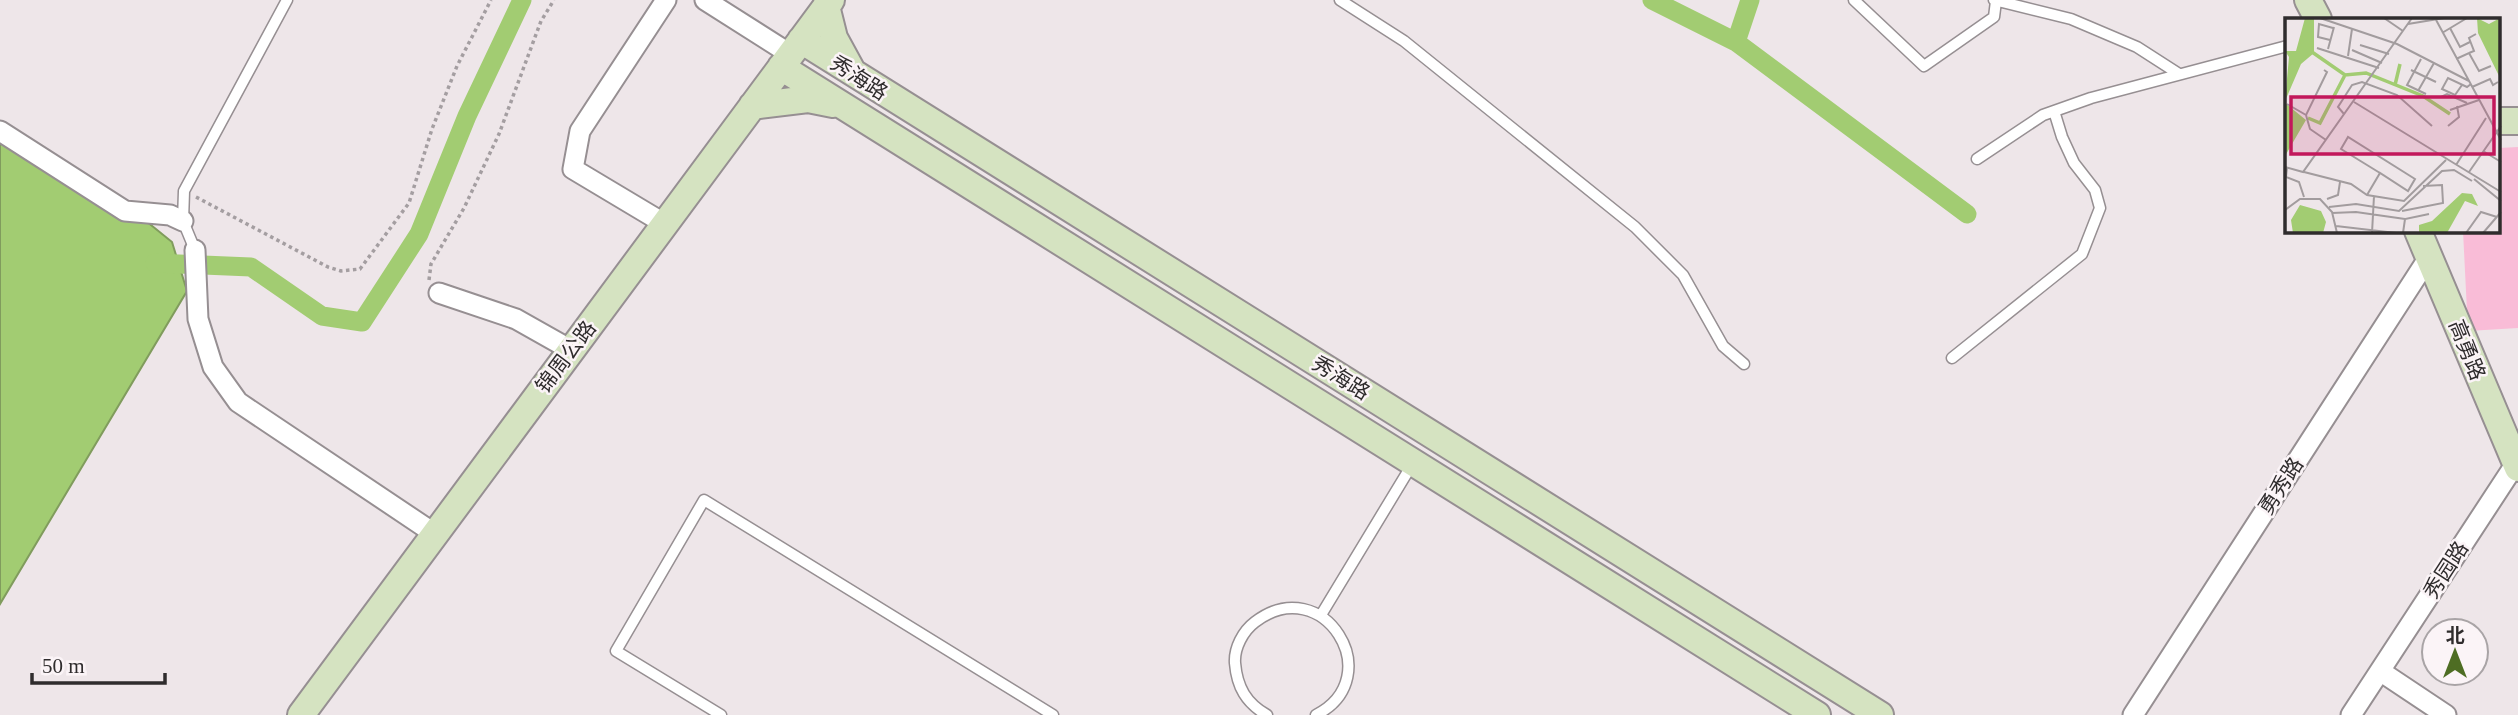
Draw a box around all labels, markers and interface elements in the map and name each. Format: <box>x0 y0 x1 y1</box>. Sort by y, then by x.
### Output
inset map <box>2285 18 2500 233</box>
street label: 秀海路 <box>826 51 892 105</box>
street label: 锦周公路 <box>531 316 601 398</box>
street label: 高勇路 <box>2444 316 2490 384</box>
street label: 秀海路 <box>1308 351 1374 405</box>
street label: 勇秀路 <box>2254 453 2308 519</box>
street label: 秀园路 <box>2419 537 2473 603</box>
north arrow <box>2420 617 2490 687</box>
text: 北 <box>2445 625 2465 646</box>
scale bar <box>32 642 164 686</box>
text: 50 m <box>42 654 85 678</box>

